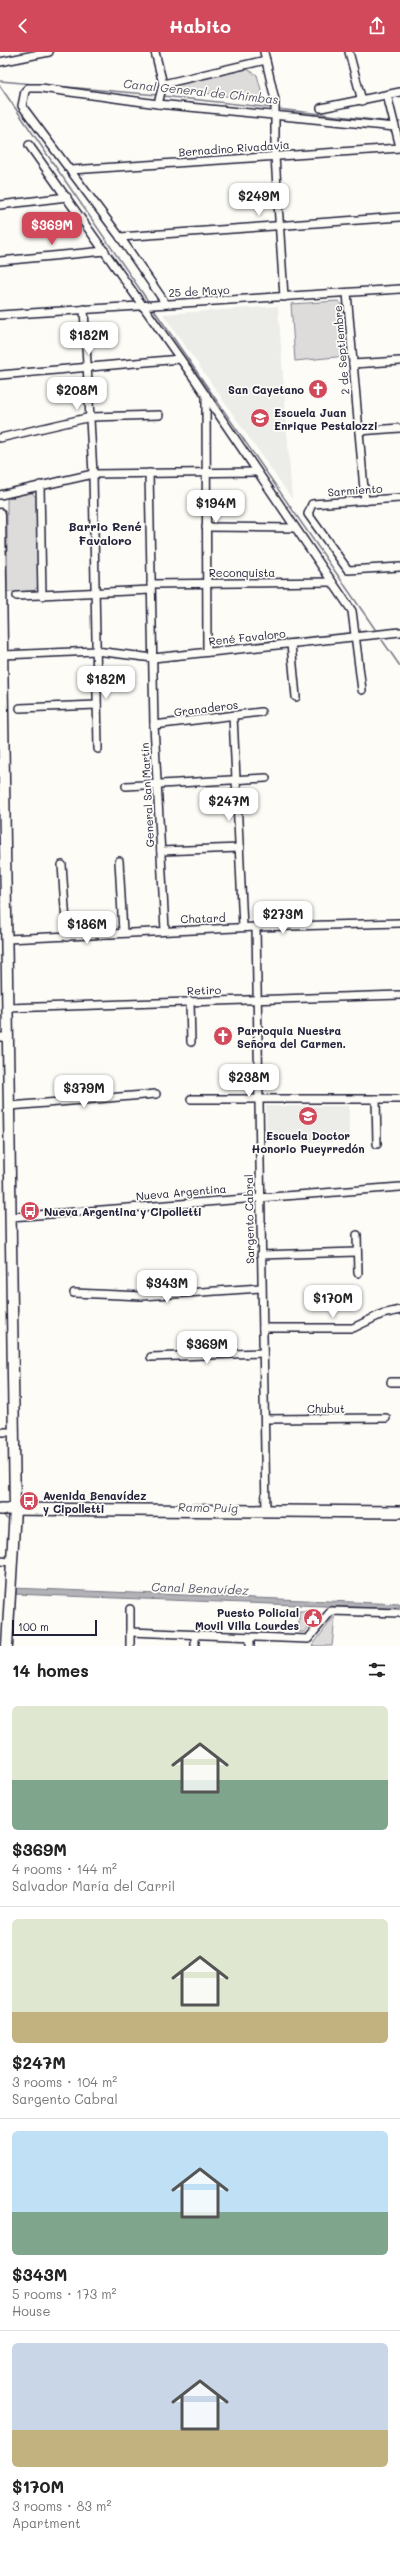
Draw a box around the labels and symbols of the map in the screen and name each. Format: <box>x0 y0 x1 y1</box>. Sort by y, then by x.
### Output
water label: Canal General de Chimbas <box>123 75 280 107</box>
street label: Bernadino Rivadavia <box>178 137 290 159</box>
pin: $249M <box>231 183 287 217</box>
pin: $369M <box>24 212 80 246</box>
street label: 25 de Mayo <box>168 282 230 300</box>
street label: 2 de Septiembre <box>330 304 352 395</box>
pin: $182M <box>61 322 117 356</box>
pin: $208M <box>49 377 105 411</box>
church icon: San Cayetano <box>307 378 329 400</box>
place label: San Cayetano <box>228 382 304 397</box>
place label: Escuela Juan Enrique Pestalozzi <box>274 405 378 433</box>
school or university icon: Escuela Juan Enrique Pestalozzi <box>249 407 271 429</box>
street label: Sarmiento <box>327 481 383 499</box>
pin: $194M <box>188 490 244 524</box>
district label: Barrio René Favaloro <box>68 518 142 548</box>
street label: Reconquista <box>209 565 275 580</box>
street label: René Favaloro <box>208 625 287 648</box>
pin: $182M <box>78 666 134 700</box>
street label: Granaderos <box>173 697 239 719</box>
street label: General San Martín <box>137 742 157 848</box>
pin: $247M <box>201 788 257 822</box>
pin: $273M <box>255 901 311 935</box>
street label: Chatard <box>180 910 226 926</box>
pin: $186M <box>59 911 115 945</box>
street label: Retiro <box>187 982 222 998</box>
place label: Parroquia Nuestra Señora del Carmen. <box>237 1023 346 1051</box>
church icon: Parroquia Nuestra Señora del Carmen. <box>212 1025 234 1047</box>
pin: $238M <box>221 1064 277 1098</box>
pin: $379M <box>56 1075 112 1109</box>
school or university icon: Escuela Doctor Honorio Pueyrredón <box>297 1105 319 1127</box>
place label: Escuela Doctor Honorio Pueyrredón <box>252 1128 364 1156</box>
street label: Sargento Cabral <box>241 1174 257 1264</box>
street label: Nueva Argentina <box>135 1181 227 1203</box>
bus stop icon: Nueva Argentina y Cipolletti <box>19 1200 41 1222</box>
place label: Nueva Argentina y Cipolletti <box>44 1204 202 1219</box>
pin: $343M <box>139 1270 195 1304</box>
pin: $170M <box>305 1285 361 1319</box>
pin: $369M <box>179 1331 235 1365</box>
street label: Chubut <box>307 1401 345 1416</box>
place label: Avenida Benavídez y Cipolletti <box>43 1488 146 1516</box>
bus stop icon: Avenida Benavídez y Cipolletti <box>18 1490 40 1512</box>
water label: Ramo Puig <box>178 1498 238 1516</box>
water label: Canal Benavídez <box>151 1578 249 1598</box>
place label: Puesto Policial Movil Villa Lourdes <box>195 1605 299 1633</box>
public building icon: Puesto Policial Movil Villa Lourdes <box>302 1607 324 1629</box>
scale bar <box>12 1618 97 1637</box>

